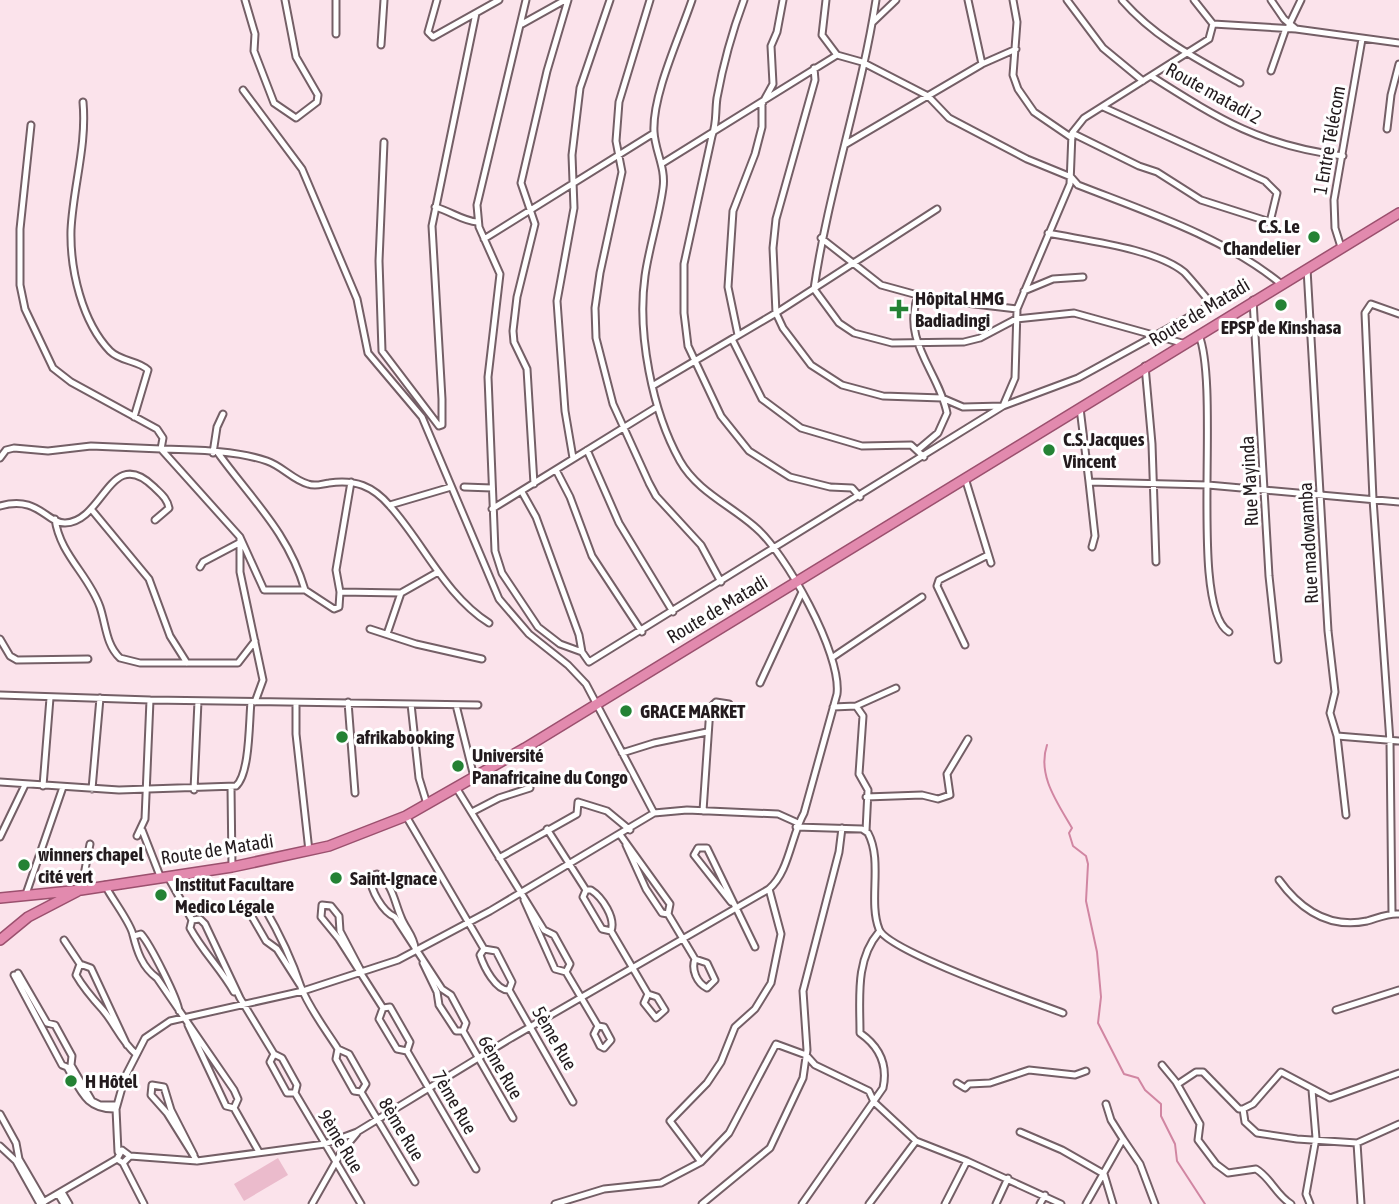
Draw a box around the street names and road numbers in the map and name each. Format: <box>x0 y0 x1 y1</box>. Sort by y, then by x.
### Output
street label: Route matadi 2 <box>1162 58 1266 128</box>
street label: 1 Entre Télécom <box>1309 84 1349 196</box>
street label: Route de Matadi <box>1145 273 1253 351</box>
street label: Rue Mayinda <box>1236 435 1262 527</box>
street label: Rue madowamba <box>1294 482 1322 604</box>
street label: Route de Matadi <box>663 570 771 648</box>
street label: Route de Matadi <box>159 829 275 869</box>
street label: 5ème Rue <box>528 1002 582 1074</box>
street label: 6ème Rue <box>474 1031 528 1103</box>
street label: 7ème Rue <box>428 1066 482 1138</box>
street label: 8ème Rue <box>375 1093 429 1165</box>
street label: 9ème Rue <box>314 1105 368 1177</box>

